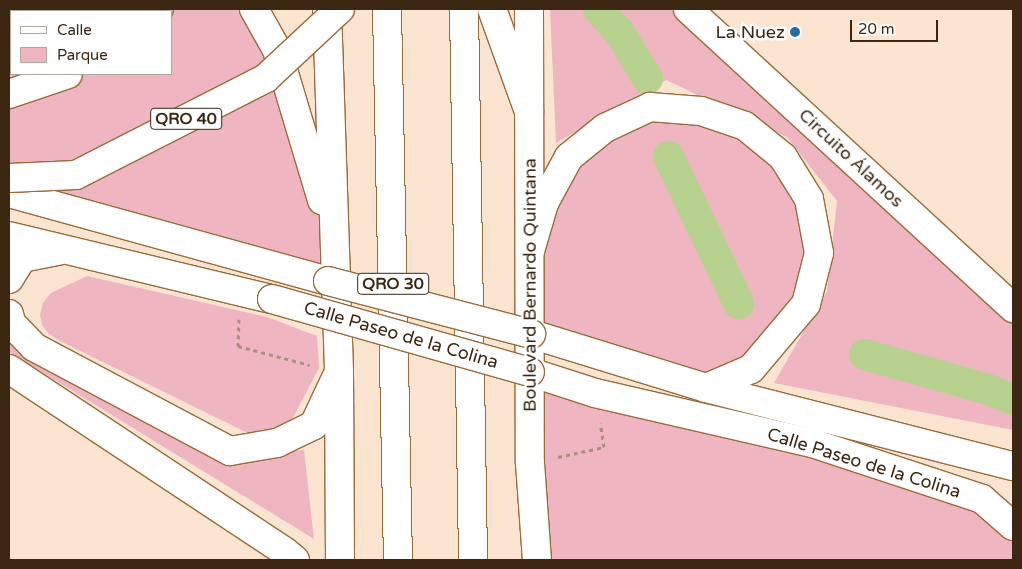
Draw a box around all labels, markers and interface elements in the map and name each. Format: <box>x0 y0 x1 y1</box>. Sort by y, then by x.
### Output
legend <box>10 10 172 75</box>
scale bar <box>852 10 940 42</box>
text: 20 m <box>858 20 895 38</box>
text: Calle <box>57 21 92 39</box>
place label: La Nuez <box>716 21 785 43</box>
marker: La Nuez <box>789 26 801 38</box>
text: Parque <box>57 46 108 64</box>
street label: Circuito Álamos <box>794 104 908 212</box>
road number: QRO 40 <box>150 106 222 132</box>
street label: Boulevard Bernardo Quintana <box>519 158 541 412</box>
road number: QRO 30 <box>357 270 429 298</box>
street label: Calle Paseo de la Colina <box>301 297 501 373</box>
street label: Calle Paseo de la Colina <box>765 423 963 503</box>

